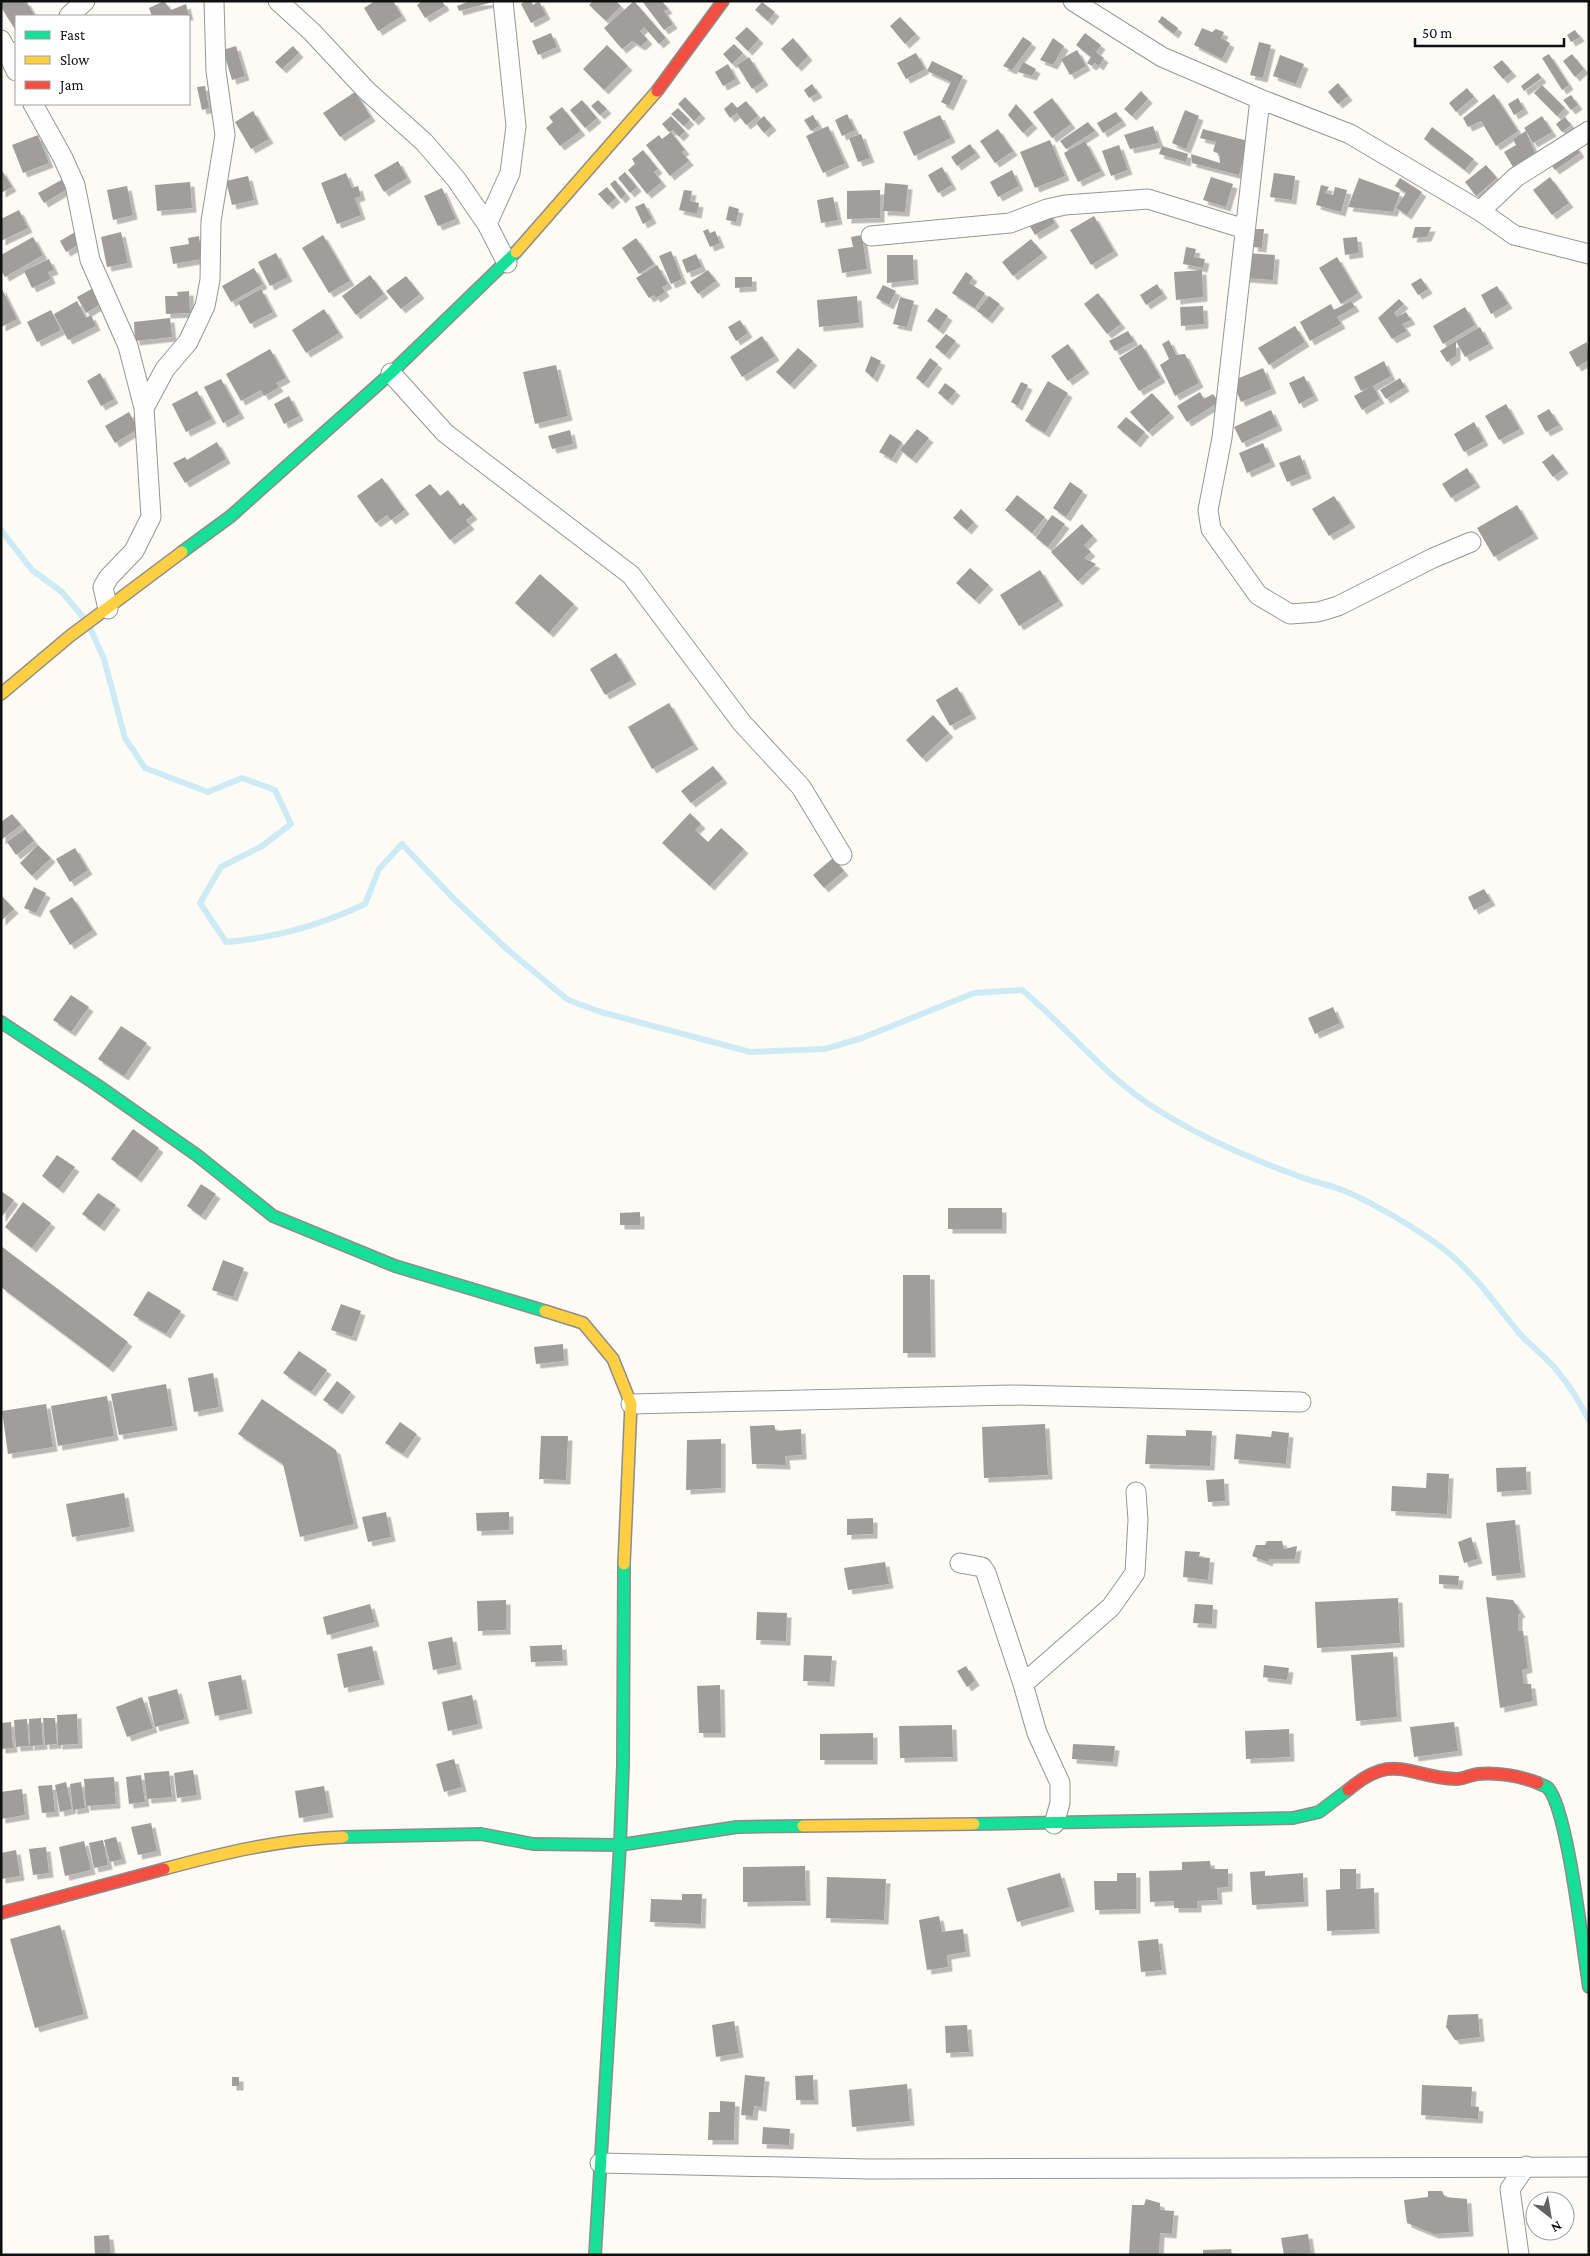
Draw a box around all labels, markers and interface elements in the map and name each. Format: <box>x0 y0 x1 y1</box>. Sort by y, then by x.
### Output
legend <box>15 15 190 105</box>
scale bar <box>1415 15 1564 47</box>
text: 50 m <box>1422 25 1452 41</box>
text: Fast <box>60 27 86 43</box>
text: Slow <box>60 52 90 68</box>
text: Jam <box>58 77 83 94</box>
north arrow <box>1525 2191 1575 2241</box>
text: N <box>1548 2218 1565 2237</box>

